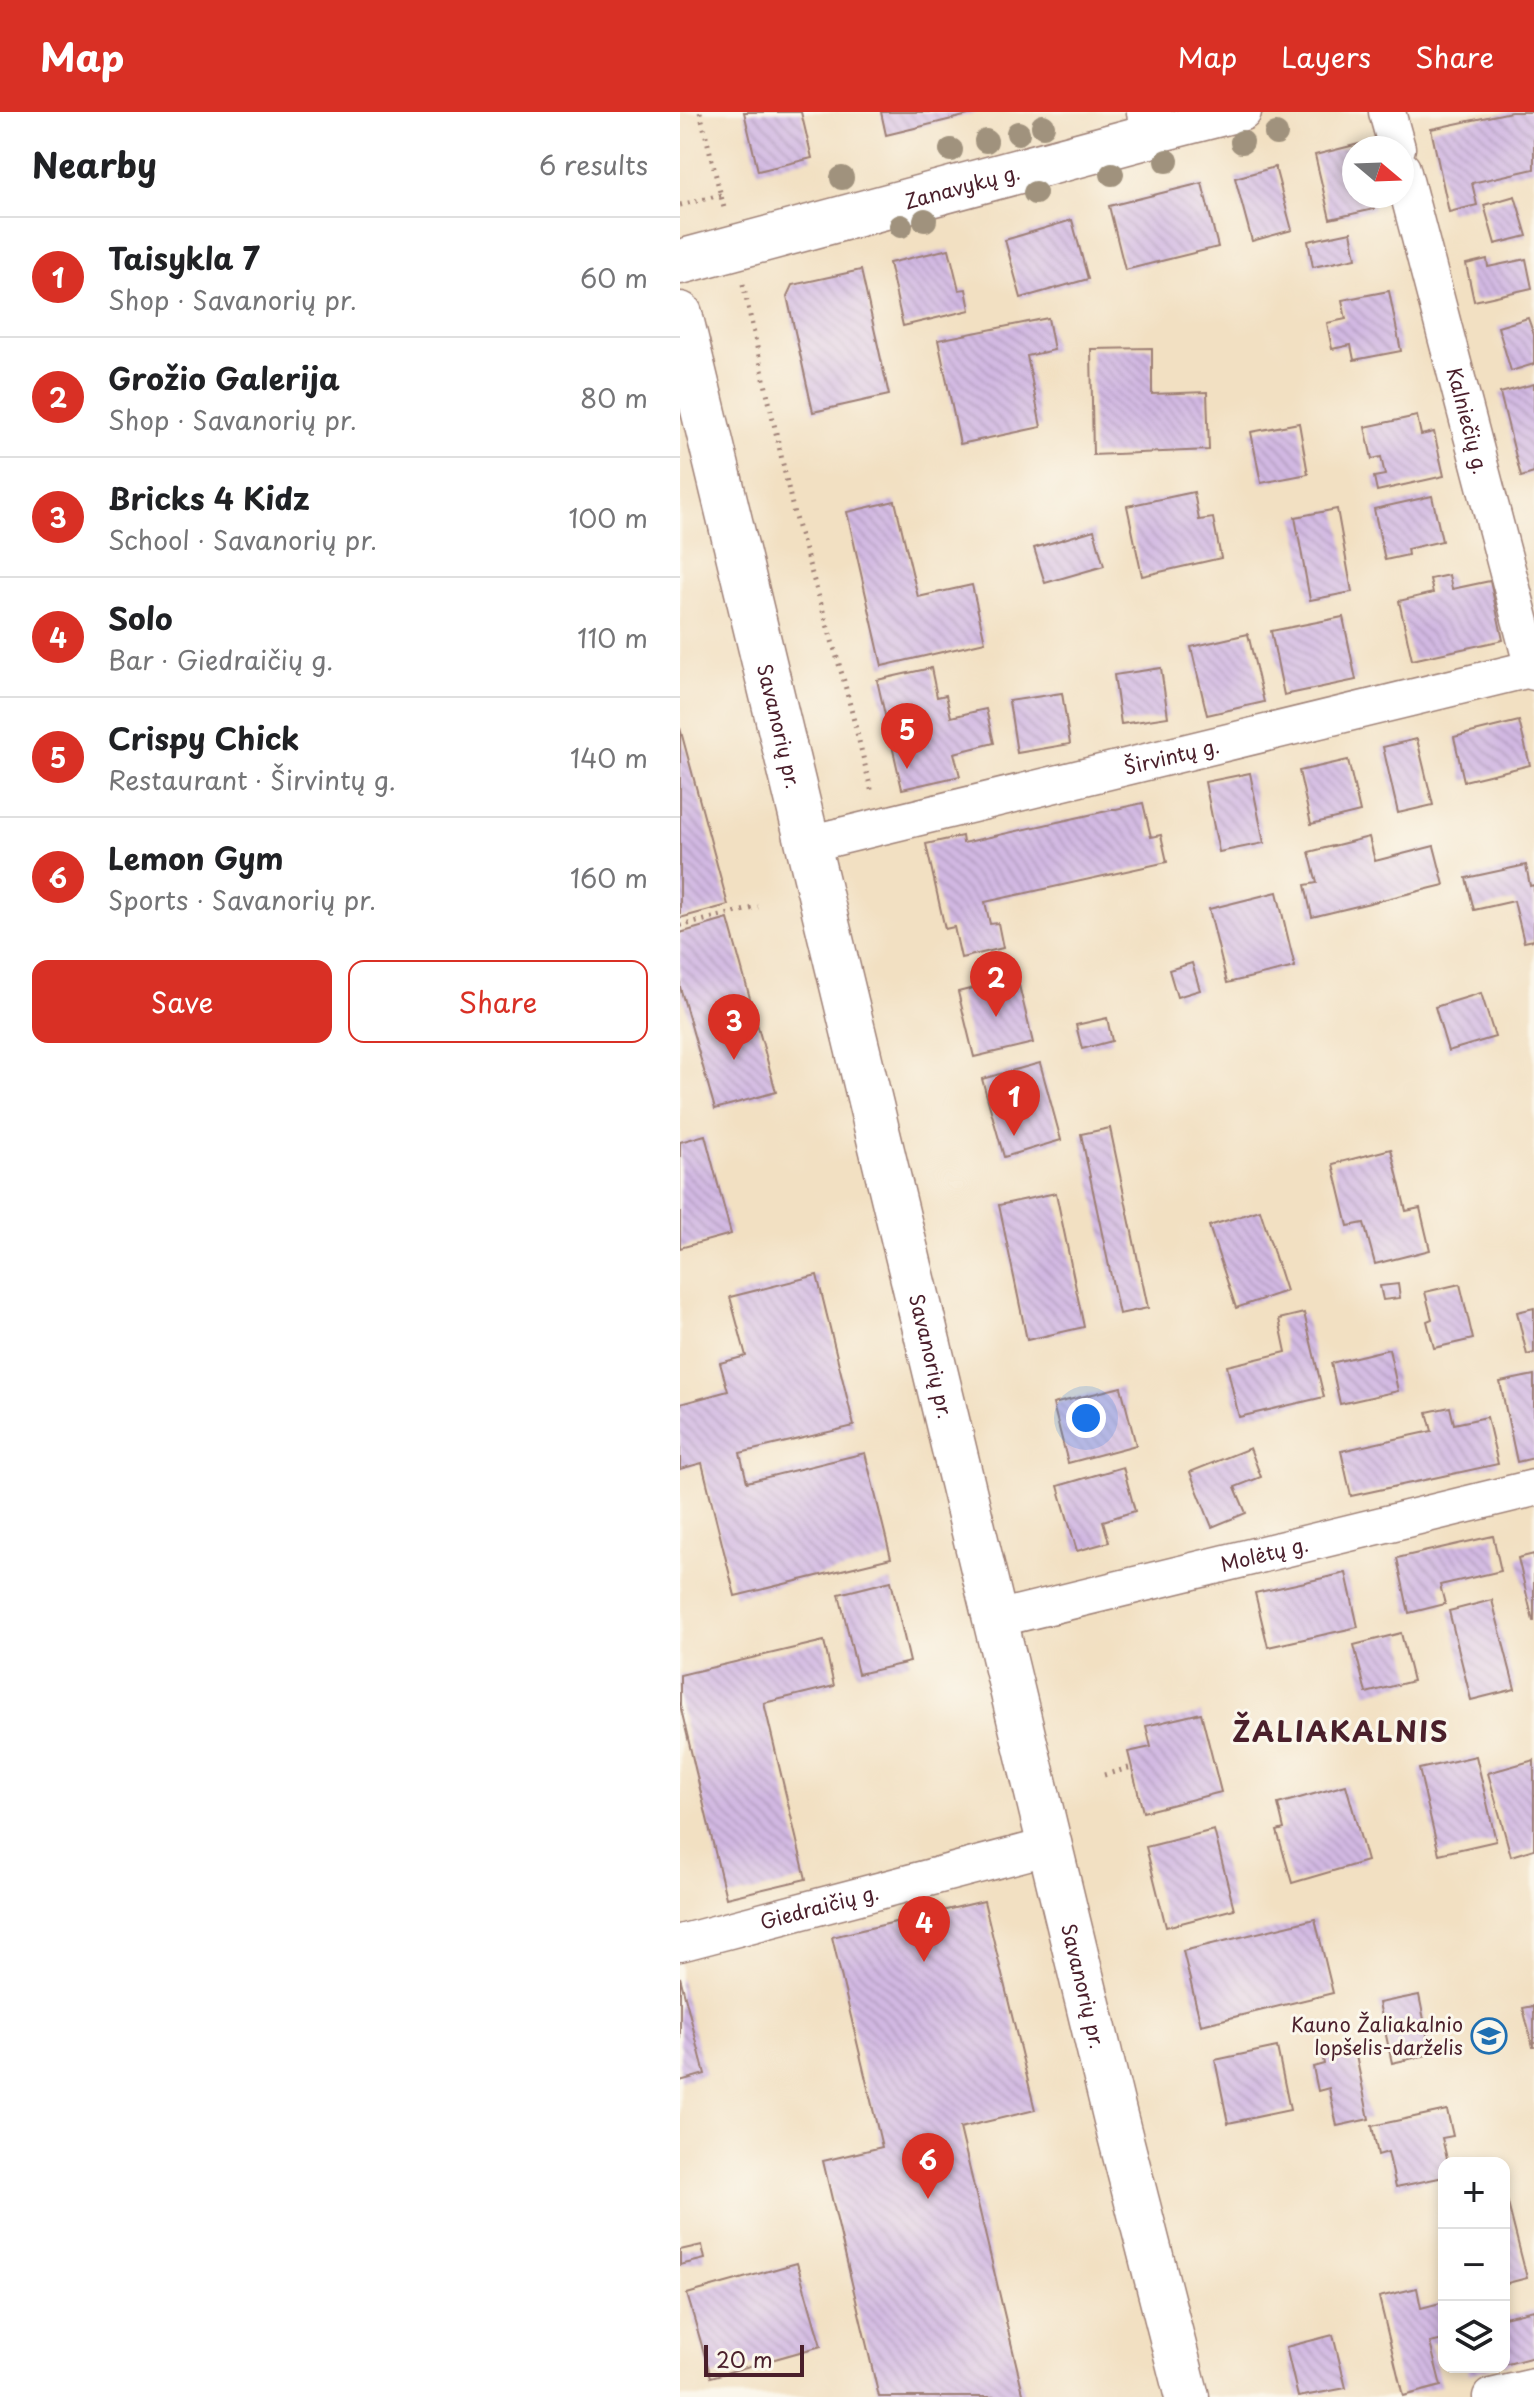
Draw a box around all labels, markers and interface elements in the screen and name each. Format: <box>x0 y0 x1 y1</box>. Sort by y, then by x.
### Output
text: Map <box>40 28 124 85</box>
text: Map <box>1177 35 1237 78</box>
text: Layers <box>1281 35 1371 78</box>
text: Share <box>1415 35 1494 78</box>
north arrow <box>1342 136 1414 208</box>
text: Nearby <box>32 138 157 190</box>
text: 6 results <box>539 145 648 184</box>
street label: Zanavykų g. <box>901 156 1023 216</box>
text: Taisykla 7 <box>108 235 260 280</box>
text: 1 <box>52 258 64 297</box>
text: 60 m <box>580 258 648 297</box>
text: Shop · Savanorių pr. <box>108 280 357 319</box>
text: Grožio Galerija <box>108 355 340 400</box>
street label: Kalniečių g. <box>1440 364 1496 477</box>
text: 2 <box>49 378 67 417</box>
text: 80 m <box>580 378 648 417</box>
text: Shop · Savanorių pr. <box>108 400 357 439</box>
text: Bricks 4 Kidz <box>108 475 310 520</box>
text: 3 <box>49 498 67 537</box>
text: 100 m <box>568 498 648 537</box>
text: School · Savanorių pr. <box>108 520 377 559</box>
text: Solo <box>108 595 173 640</box>
text: 4 <box>49 618 67 657</box>
text: 110 m <box>577 618 648 657</box>
text: Bar · Giedraičių g. <box>108 640 333 679</box>
street label: Savanorių pr. <box>750 661 809 792</box>
pin: 5 <box>881 703 933 769</box>
text: Crispy Chick <box>108 715 299 760</box>
street label: Širvintų g. <box>1121 730 1222 782</box>
text: 5 <box>50 738 66 777</box>
text: 140 m <box>570 738 648 777</box>
text: Restaurant · Širvintų g. <box>108 760 396 799</box>
text: Lemon Gym <box>108 835 284 880</box>
text: 6 <box>49 858 67 897</box>
text: 160 m <box>570 858 648 897</box>
text: Sports · Savanorių pr. <box>108 880 376 919</box>
pin: 2 <box>970 951 1022 1017</box>
button: Save <box>32 960 332 1043</box>
button: Share <box>348 960 648 1043</box>
pin: 3 <box>708 994 760 1060</box>
pin: 1 <box>988 1070 1040 1136</box>
street label: Savanorių pr. <box>902 1291 961 1422</box>
your location <box>1066 1398 1106 1438</box>
street label: Molėtų g. <box>1217 1529 1311 1579</box>
district label: ŽALIAKALNIS <box>1232 1709 1450 1752</box>
street label: Giedraičių g. <box>757 1877 882 1936</box>
pin: 4 <box>898 1896 950 1962</box>
street label: Savanorių pr. <box>1054 1920 1113 2051</box>
place label: Kauno Žaliakalnio lopšelis-darželis <box>1291 2009 1463 2062</box>
school or university icon: Kauno Žaliakalnio lopšelis-darželis <box>1470 2017 1508 2055</box>
pin: 6 <box>902 2133 954 2199</box>
map controls <box>1438 2157 1510 2373</box>
button: + <box>1438 2157 1510 2229</box>
button: − <box>1438 2229 1510 2301</box>
button: layers <box>1438 2301 1510 2373</box>
scale bar <box>704 2341 804 2377</box>
text: 20 m <box>716 2342 773 2375</box>

